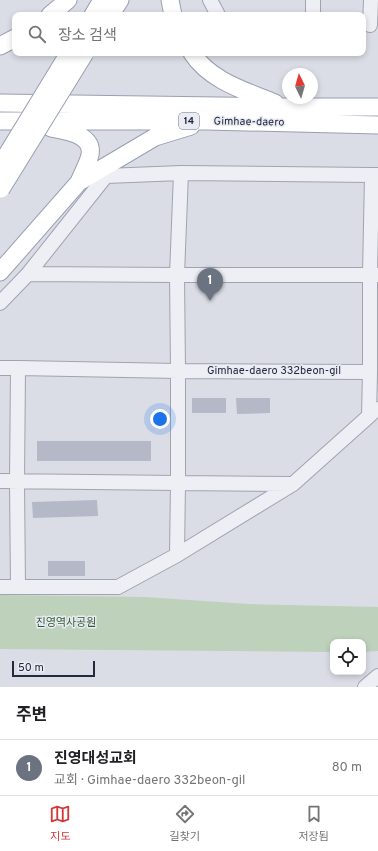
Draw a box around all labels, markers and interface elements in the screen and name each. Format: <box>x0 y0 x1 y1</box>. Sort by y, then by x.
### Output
search box <box>12 12 366 56</box>
icon: search <box>26 23 48 45</box>
text: 장소 검색 <box>58 27 117 46</box>
north arrow <box>282 68 318 104</box>
road number: 14 <box>179 113 199 129</box>
street label: Gimhae-daero <box>214 114 284 130</box>
pin: 1 <box>197 268 223 301</box>
street label: Gimhae-daero 332beon-gil <box>207 364 341 378</box>
your location <box>150 409 170 429</box>
park label: 진영역사공원 <box>36 616 96 630</box>
map controls <box>330 639 366 675</box>
button: locate <box>330 639 366 675</box>
scale bar <box>12 659 95 678</box>
text: 50 m <box>18 661 44 675</box>
text: 주변 <box>16 705 47 727</box>
text: 진영대성교회 <box>54 750 137 769</box>
text: 1 <box>26 760 32 776</box>
text: 80 m <box>332 760 362 776</box>
text: 교회 · Gimhae-daero 332beon-gil <box>54 773 245 789</box>
tab: 지도 <box>49 803 71 844</box>
tab: 길찾기 <box>170 803 200 844</box>
tab: 저장됨 <box>298 803 329 844</box>

